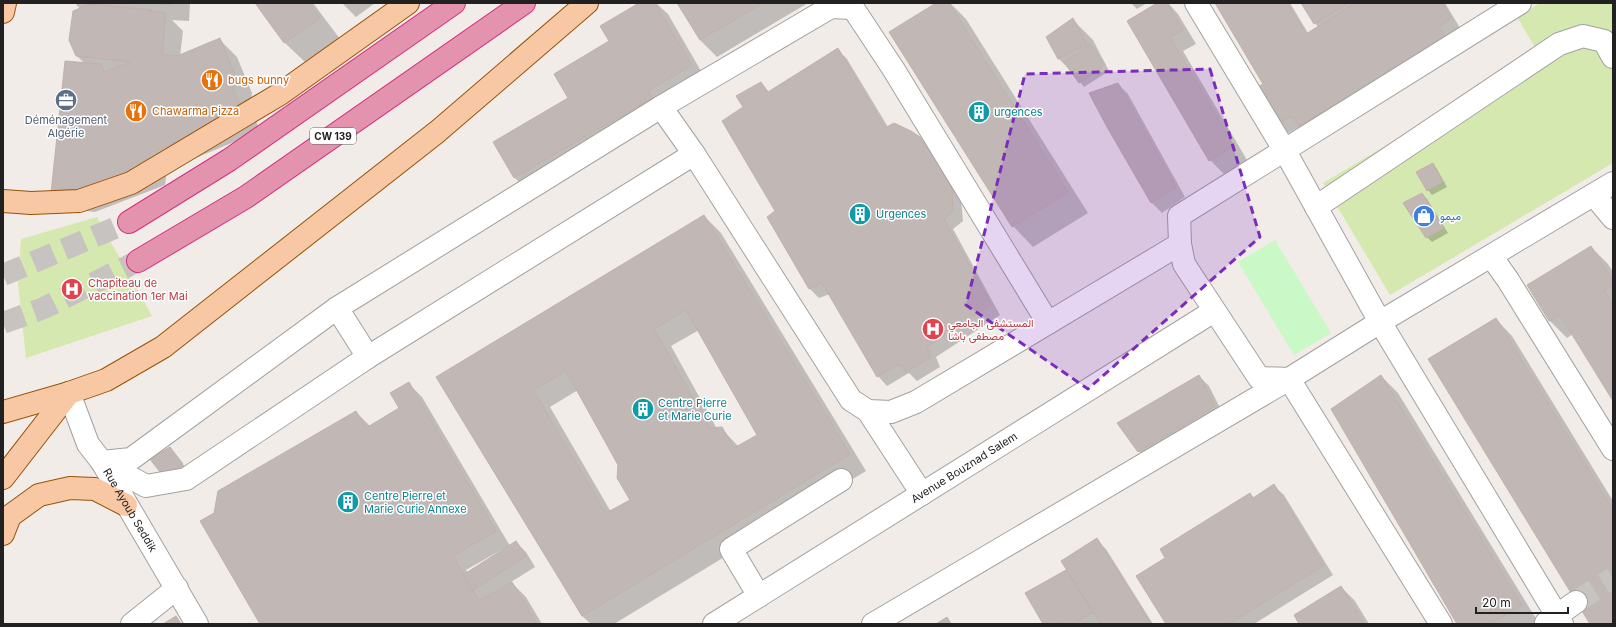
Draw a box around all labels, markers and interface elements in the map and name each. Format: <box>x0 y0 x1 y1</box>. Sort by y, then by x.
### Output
restaurant icon: bugs bunny <box>199 67 225 93</box>
place label: bugs bunny <box>228 73 289 87</box>
office icon: Déménagement Algérie <box>53 87 79 113</box>
restaurant icon: Chawarma Pizza <box>123 98 149 124</box>
building icon: urgences <box>966 99 992 125</box>
place label: Chawarma Pizza <box>152 104 239 118</box>
place label: urgences <box>994 105 1043 119</box>
place label: Déménagement Algérie <box>25 113 108 140</box>
road number: CW 139 <box>310 128 356 144</box>
building icon: Urgences <box>847 201 873 227</box>
shop icon: ميمو <box>1411 203 1437 229</box>
place label: Urgences <box>876 207 926 221</box>
place label: ميمو <box>1440 209 1461 223</box>
hospital icon: Chapiteau de vaccination 1er Mai <box>59 276 85 302</box>
place label: Chapiteau de vaccination 1er Mai <box>88 276 188 303</box>
hospital icon: المستشفى الجامعي مصطفى باشا <box>920 316 946 342</box>
place label: المستشفى الجامعي مصطفى باشا <box>948 316 1034 343</box>
building icon: Centre Pierre et Marie Curie <box>630 396 656 422</box>
place label: Centre Pierre et Marie Curie <box>658 396 732 423</box>
street label: Avenue Bouznad Salem <box>908 429 1020 506</box>
street label: Rue Ayoub Seddik <box>100 466 160 554</box>
building icon: Centre Pierre et Marie Curie Annexe <box>335 489 361 515</box>
place label: Centre Pierre et Marie Curie Annexe <box>364 489 467 516</box>
scale bar <box>1476 589 1568 615</box>
text: 20 m <box>1482 595 1511 610</box>

